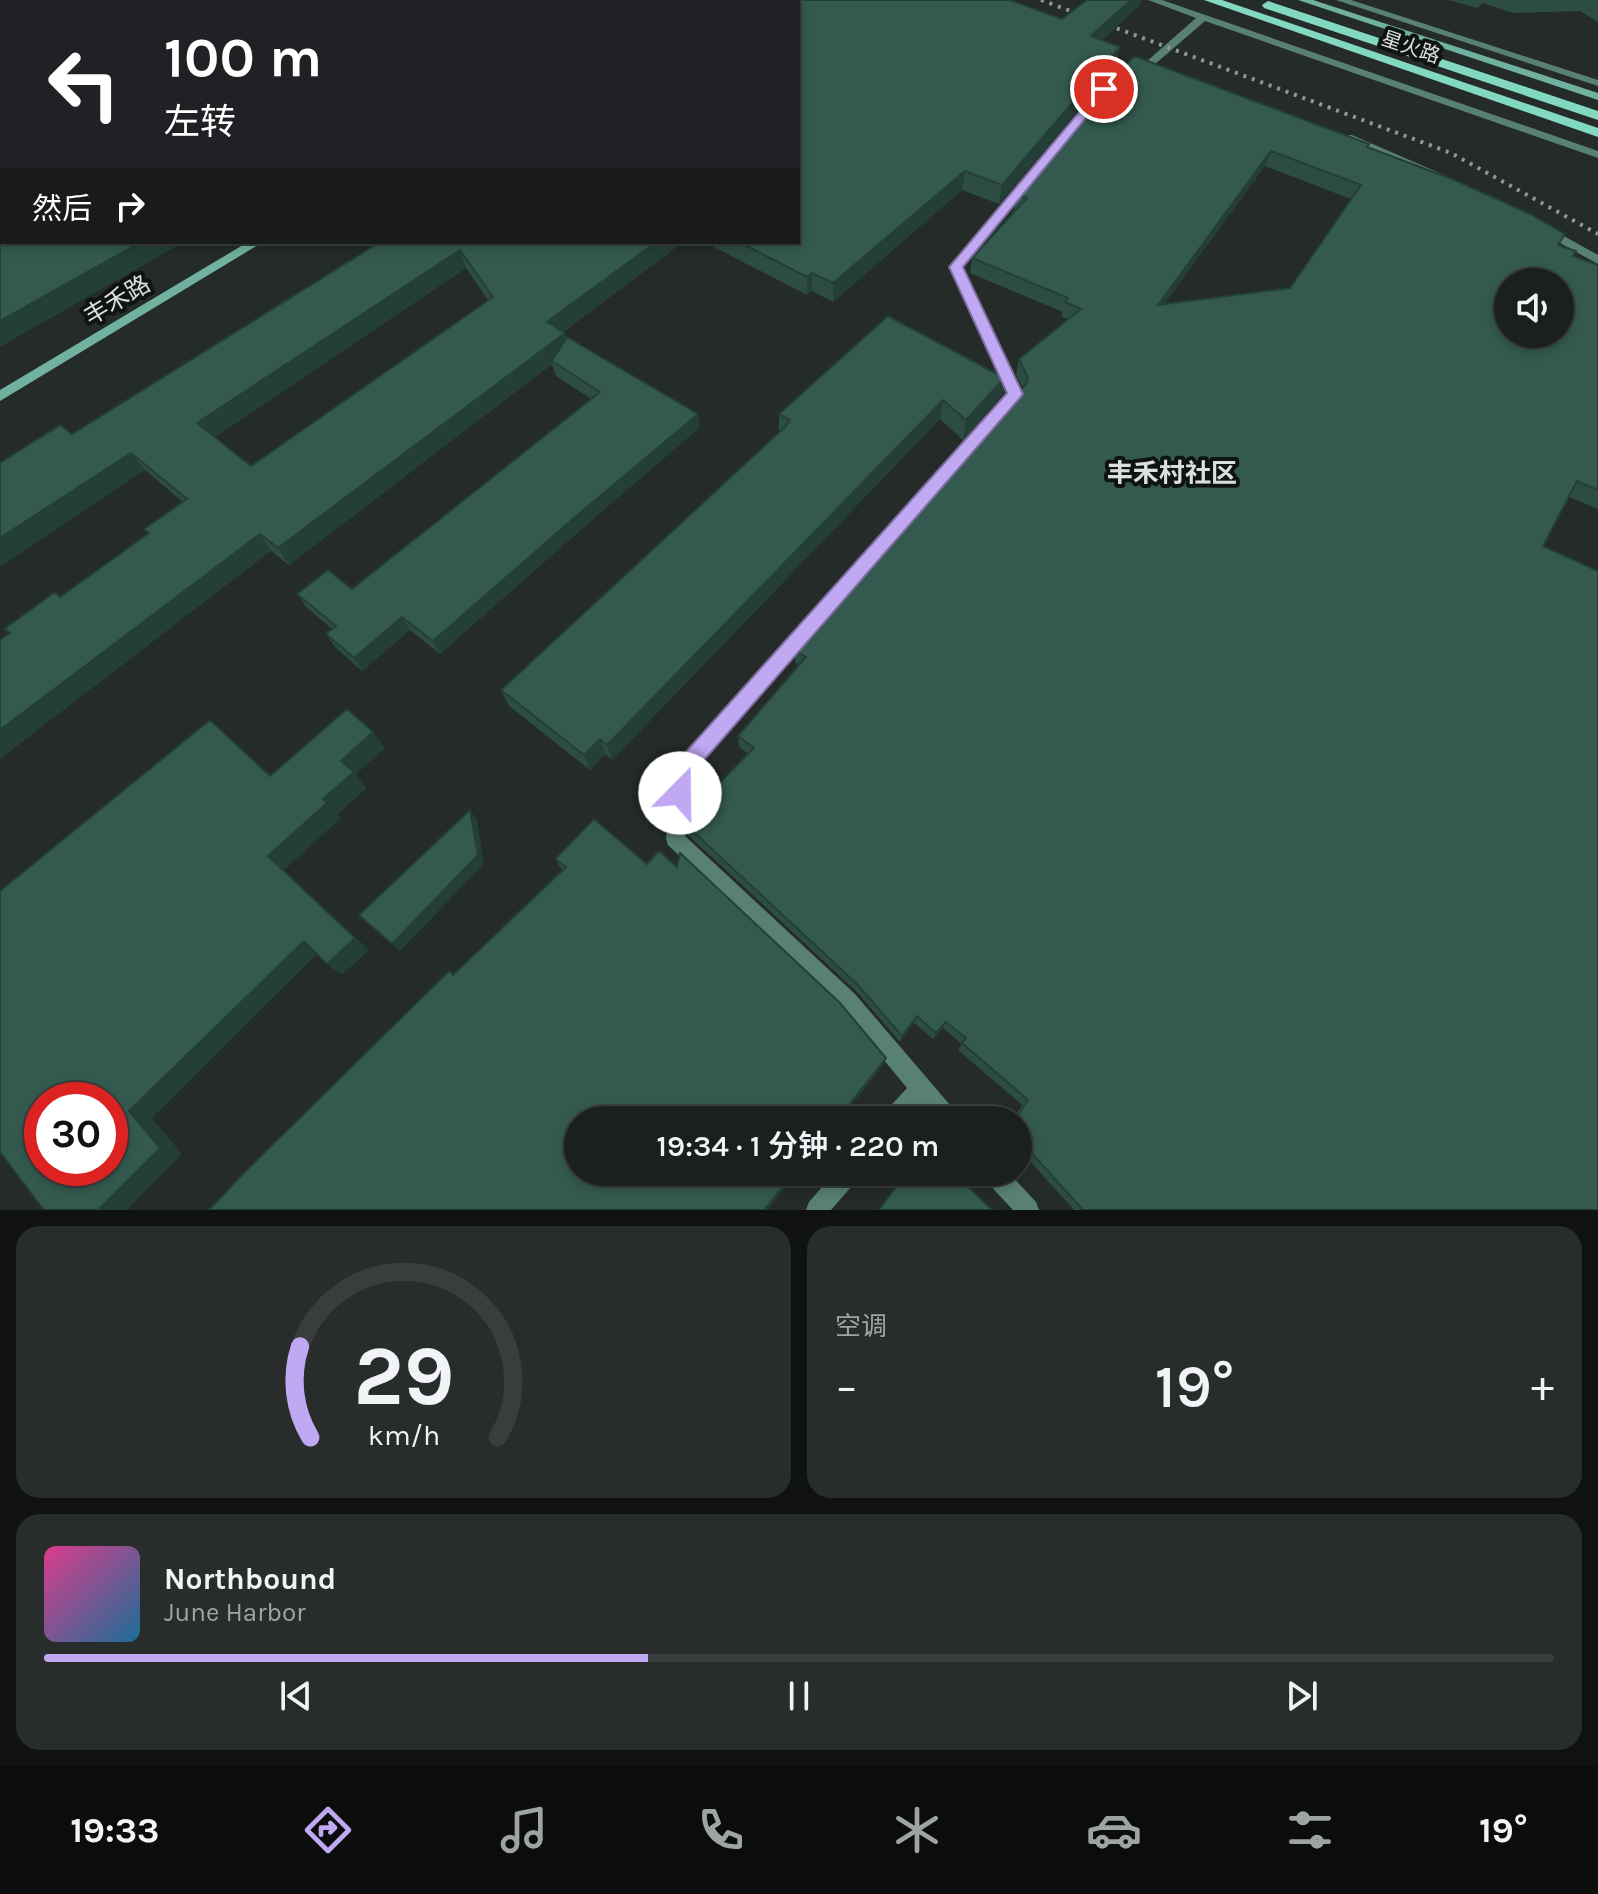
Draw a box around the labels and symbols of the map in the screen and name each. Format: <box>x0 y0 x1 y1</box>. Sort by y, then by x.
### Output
street label: 星火路 <box>1379 27 1443 68</box>
pin <box>1070 55 1138 123</box>
street label: 丰禾路 <box>79 269 155 331</box>
district label: 丰禾村社区 <box>1107 458 1237 489</box>
position arrow <box>638 751 722 835</box>
speed limit sign: 30 <box>24 1082 128 1186</box>

